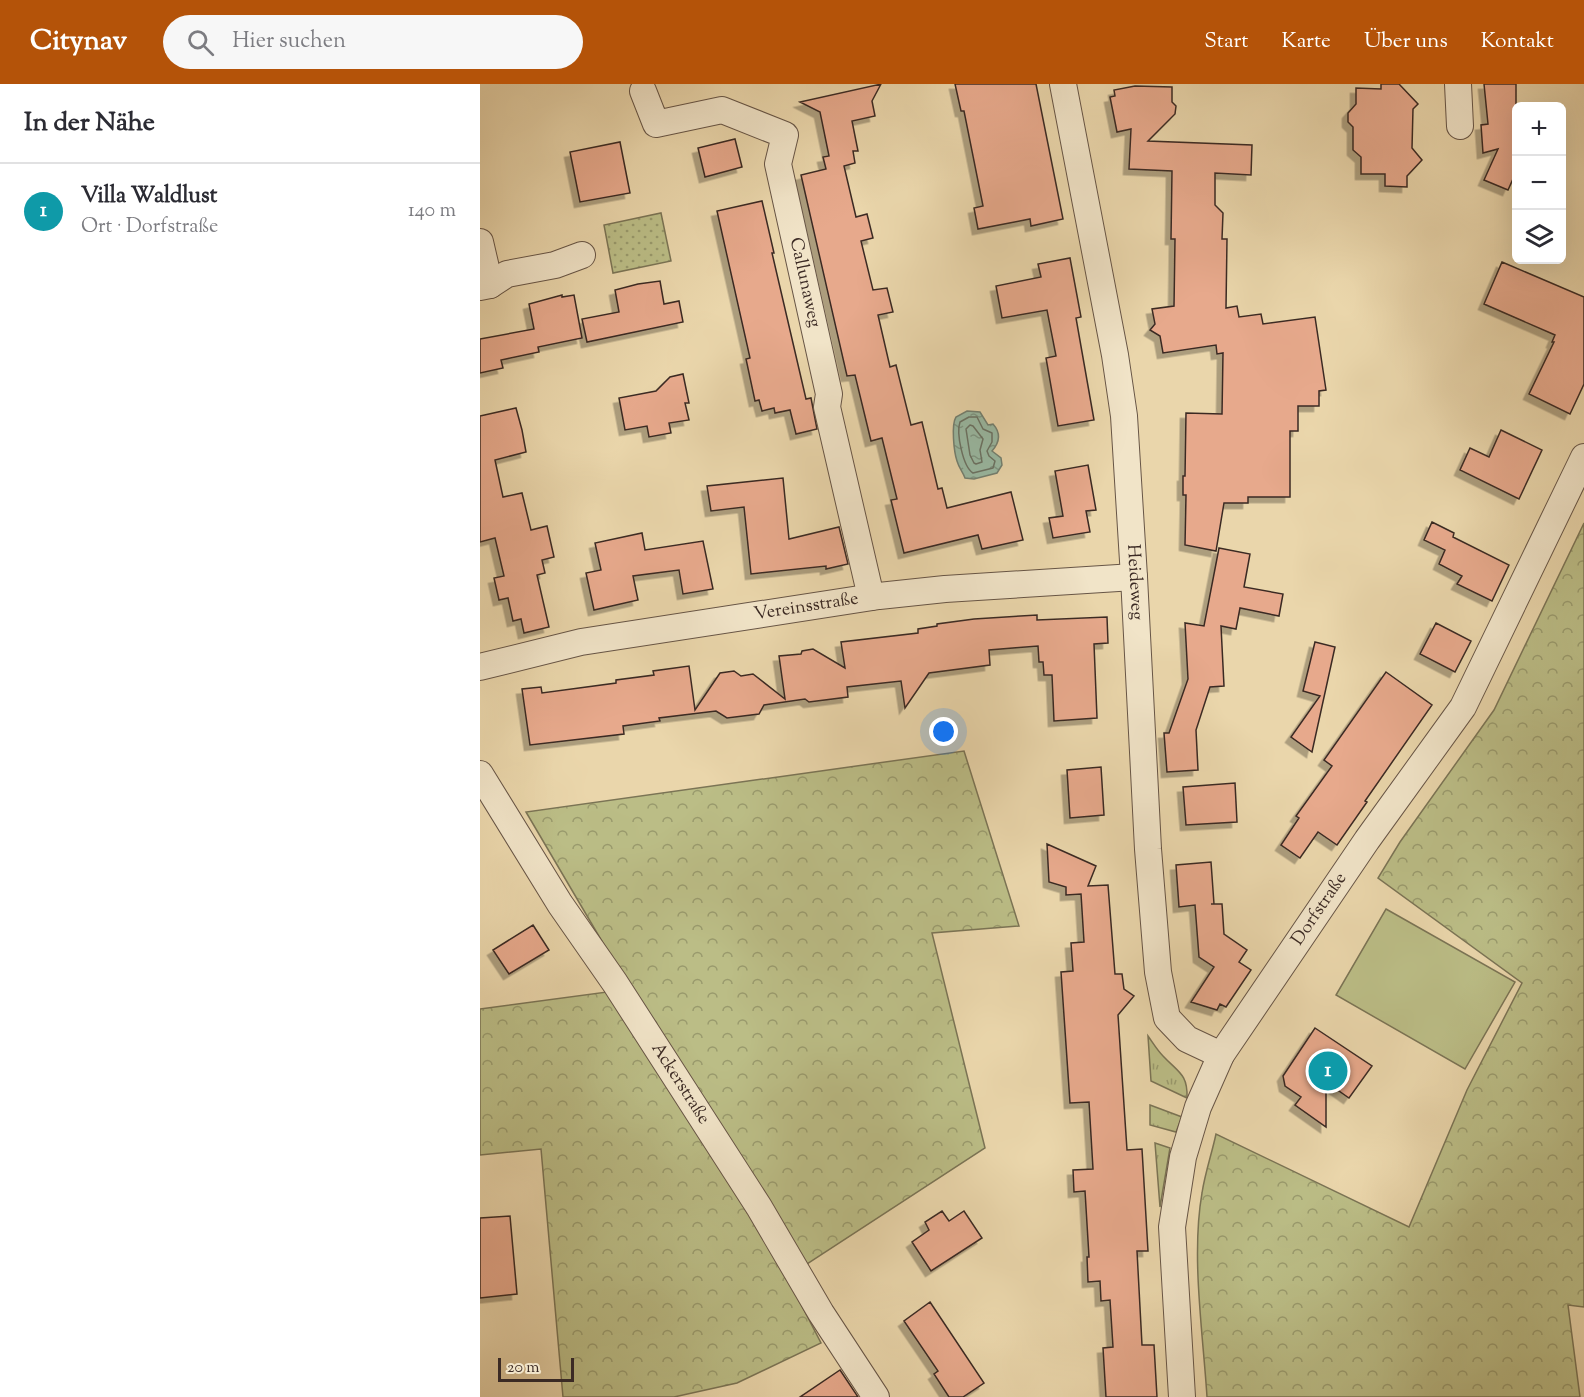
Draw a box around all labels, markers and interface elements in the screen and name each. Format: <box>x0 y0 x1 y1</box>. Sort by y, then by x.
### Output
search box <box>163 15 583 69</box>
text: Citynav <box>30 22 127 62</box>
icon: search <box>184 26 217 59</box>
text: Hier suchen <box>232 26 346 58</box>
text: Start <box>1204 27 1248 57</box>
text: Karte <box>1281 27 1331 57</box>
text: Über uns <box>1364 27 1448 57</box>
text: Kontakt <box>1481 27 1554 57</box>
map controls <box>1512 102 1566 264</box>
button: + <box>1512 102 1566 156</box>
text: In der Nähe <box>24 105 155 142</box>
button: − <box>1512 156 1566 210</box>
text: Villa Waldlust <box>81 181 217 213</box>
text: 1 <box>40 197 47 226</box>
text: 140 m <box>408 197 456 226</box>
button: layers <box>1512 210 1566 264</box>
text: Ort · Dorfstraße <box>81 213 218 242</box>
street label: Callunaweg <box>782 235 827 330</box>
street label: Heideweg <box>1119 543 1149 621</box>
street label: Vereinsstraße <box>752 586 860 628</box>
your location <box>929 717 958 746</box>
street label: Dorfstraße <box>1286 868 1354 951</box>
street label: Ackerstraße <box>644 1038 716 1130</box>
pin: 1 <box>1308 1048 1348 1094</box>
scale bar <box>498 1355 574 1382</box>
text: 20 m <box>507 1357 540 1380</box>

